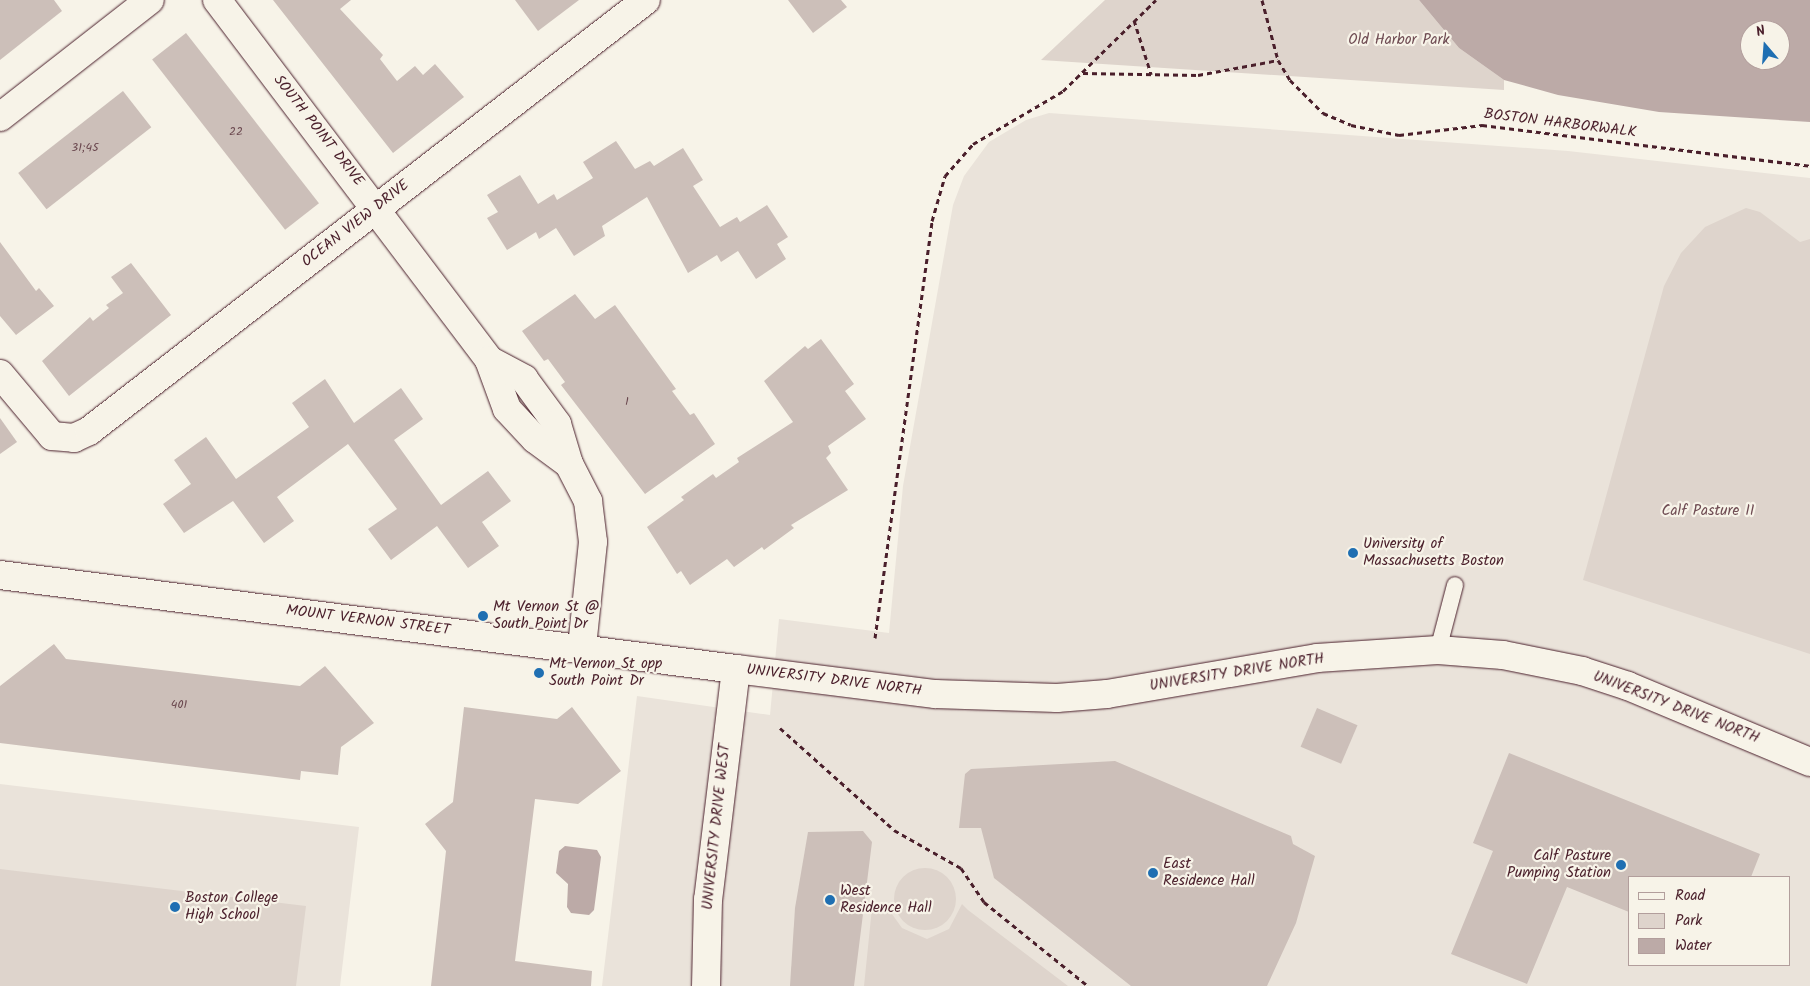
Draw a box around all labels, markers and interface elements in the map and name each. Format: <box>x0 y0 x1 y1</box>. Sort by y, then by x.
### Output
north arrow <box>1740 20 1790 70</box>
text: N <box>1753 20 1768 44</box>
park label: Old Harbor Park <box>1348 32 1450 50</box>
street label: SOUTH POINT DRIVE <box>269 72 367 190</box>
street label: BOSTON HARBORWALK <box>1483 106 1637 142</box>
house number: 22 <box>229 125 243 139</box>
house number: 31;45 <box>71 141 99 155</box>
street label: OCEAN VIEW DRIVE <box>299 177 413 271</box>
house number: 1 <box>625 395 629 409</box>
park label: Calf Pasture II <box>1662 503 1754 521</box>
place label: University of Massachusetts Boston <box>1363 535 1504 570</box>
marker: University of Massachusetts Boston <box>1347 547 1359 559</box>
place label: Mt Vernon St @ South Point Dr <box>493 598 599 633</box>
street label: MOUNT VERNON STREET <box>285 602 451 640</box>
marker: Mt Vernon St @ South Point Dr <box>477 610 489 622</box>
street label: UNIVERSITY DRIVE NORTH <box>1148 650 1326 696</box>
place label: Mt Vernon St opp South Point Dr <box>549 655 662 690</box>
street label: UNIVERSITY DRIVE NORTH <box>745 661 923 701</box>
marker: Mt Vernon St opp South Point Dr <box>533 667 545 679</box>
street label: UNIVERSITY DRIVE NORTH <box>1590 668 1762 748</box>
house number: 401 <box>171 698 187 712</box>
street label: UNIVERSITY DRIVE WEST <box>699 743 735 911</box>
place label: Calf Pasture Pumping Station <box>1507 847 1611 882</box>
place label: East Residence Hall <box>1163 855 1255 890</box>
marker: Calf Pasture Pumping Station <box>1615 859 1627 871</box>
marker: East Residence Hall <box>1147 867 1159 879</box>
legend <box>1628 876 1790 966</box>
place label: West Residence Hall <box>840 882 932 917</box>
text: Road <box>1675 884 1705 908</box>
place label: Boston College High School <box>185 889 278 924</box>
marker: West Residence Hall <box>824 894 836 906</box>
marker: Boston College High School <box>169 901 181 913</box>
text: Park <box>1675 909 1702 933</box>
text: Water <box>1675 934 1711 958</box>

